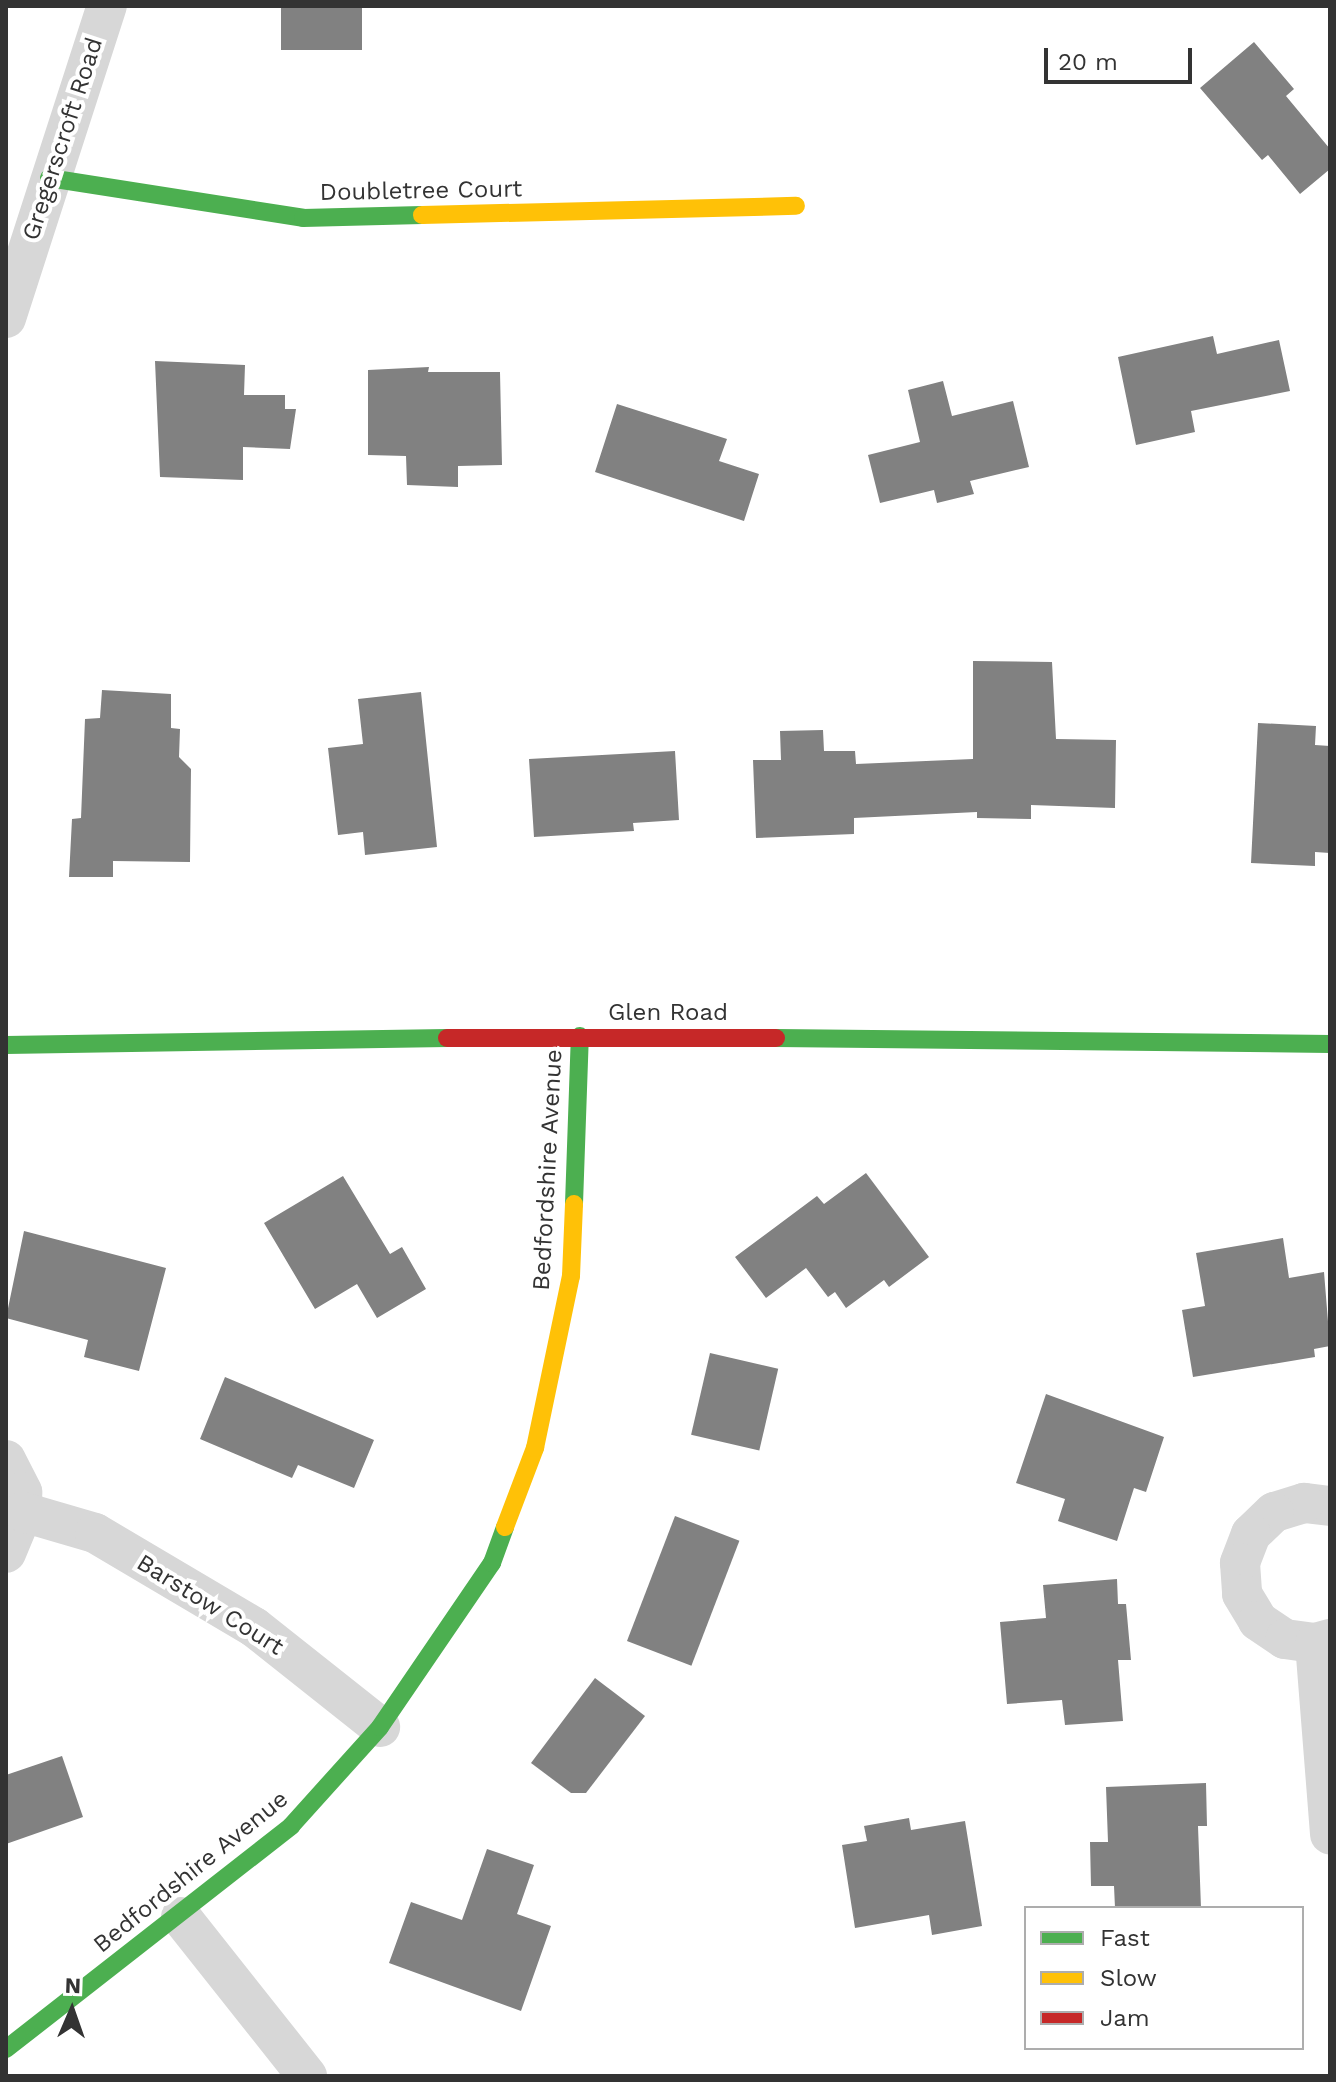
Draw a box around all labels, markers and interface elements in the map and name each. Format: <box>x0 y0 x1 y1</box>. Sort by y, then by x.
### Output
scale bar <box>1048 32 1196 82</box>
street label: Gregerscroft Road <box>17 34 109 244</box>
text: 20 m <box>1058 48 1118 76</box>
street label: Doubletree Court <box>319 175 523 207</box>
street label: Glen Road <box>608 999 728 1027</box>
street label: Bedfordshire Avenue <box>527 1048 569 1292</box>
street label: Barstow Court <box>131 1548 289 1662</box>
street label: Bedfordshire Avenue <box>88 1784 294 1960</box>
legend <box>1024 1906 1304 2050</box>
text: Fast <box>1100 1924 1150 1952</box>
text: Slow <box>1100 1964 1157 1992</box>
north arrow <box>32 1970 112 2050</box>
text: N <box>64 1973 81 1998</box>
text: Jam <box>1100 2004 1150 2032</box>

